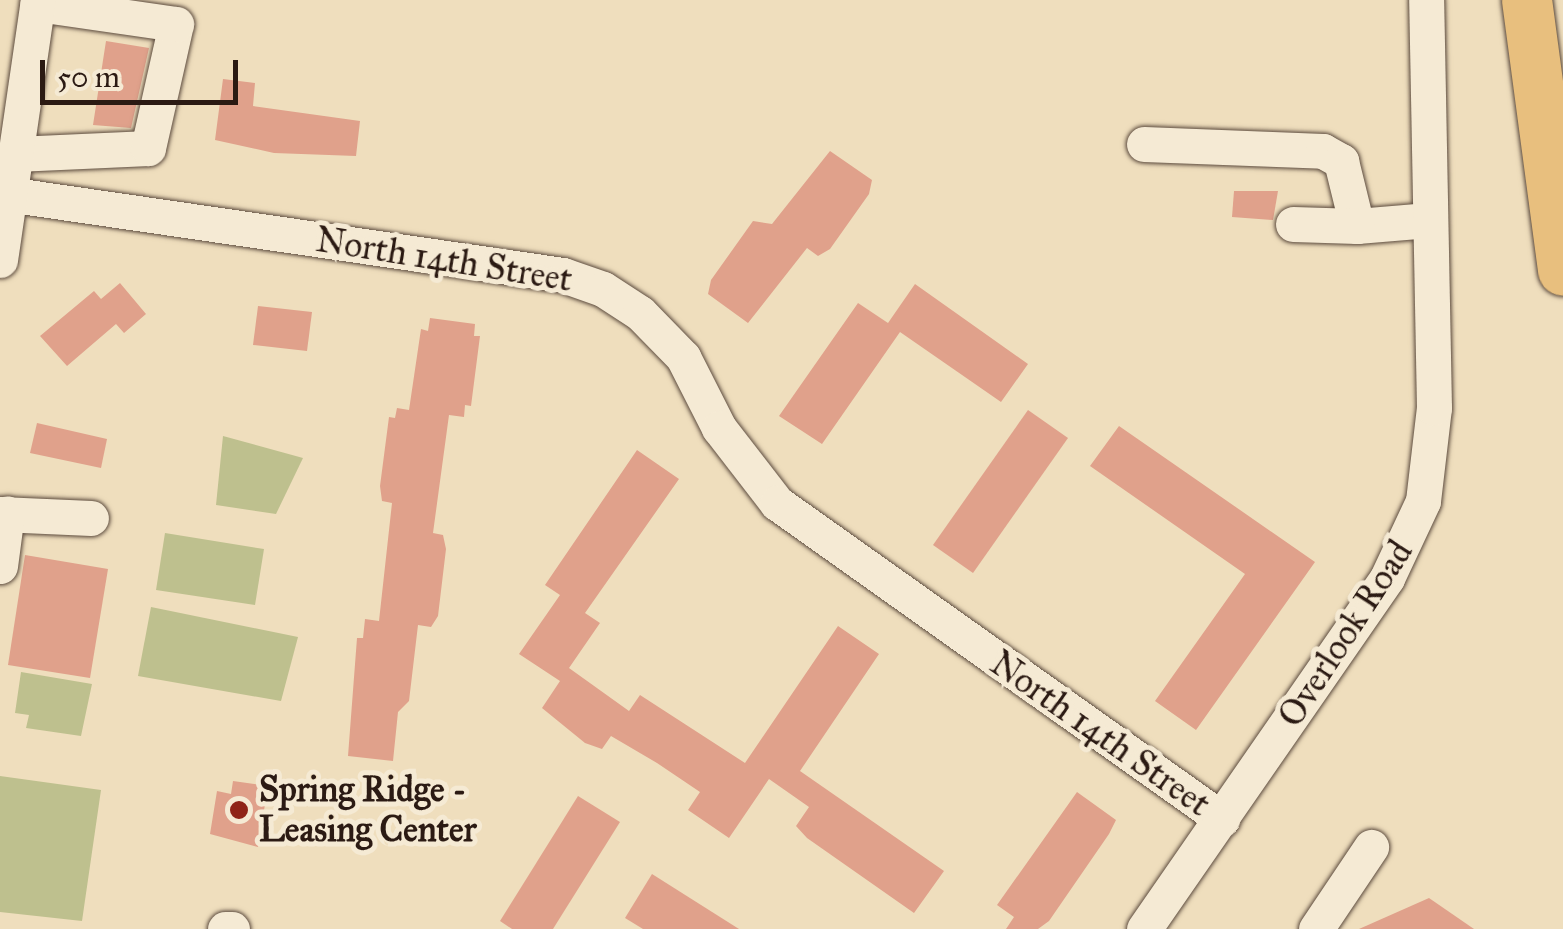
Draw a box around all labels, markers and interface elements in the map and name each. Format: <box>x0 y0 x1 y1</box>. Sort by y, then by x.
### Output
scale bar <box>45 40 242 102</box>
text: 50 m <box>57 59 120 95</box>
street label: North 14th Street <box>313 219 575 301</box>
street label: Overlook Road <box>1270 533 1422 735</box>
street label: North 14th Street <box>982 643 1218 825</box>
place label: Spring Ridge - Leasing Center <box>259 769 477 851</box>
marker: Spring Ridge - Leasing Center <box>228 799 250 821</box>

